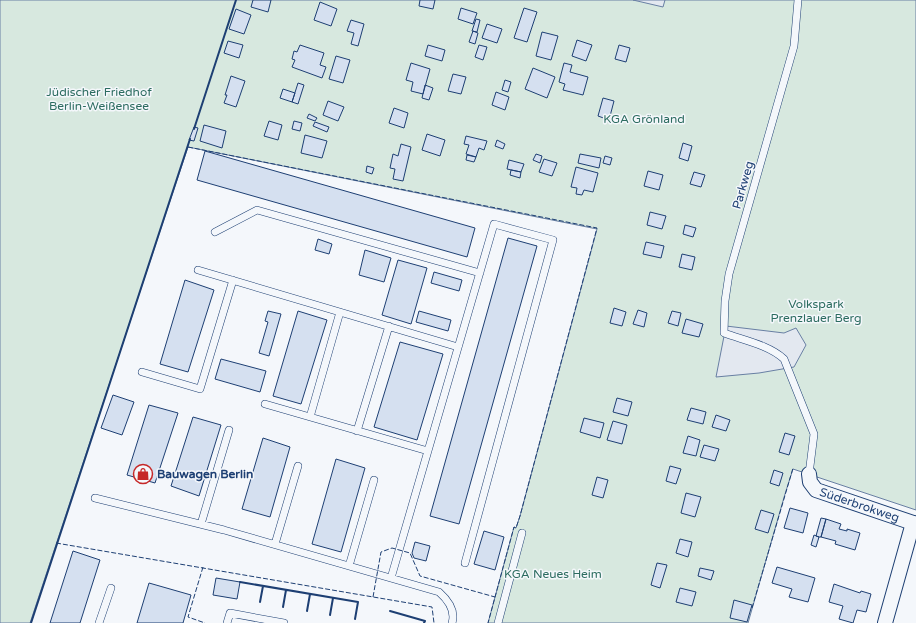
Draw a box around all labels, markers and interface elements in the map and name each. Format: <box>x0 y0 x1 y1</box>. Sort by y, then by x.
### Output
park label: Jüdischer Friedhof Berlin-Weißensee <box>46 85 152 113</box>
park label: KGA Grönland <box>603 112 685 126</box>
street label: Parkweg <box>729 159 757 211</box>
park label: Volkspark Prenzlauer Berg <box>771 297 862 325</box>
shop icon: Bauwagen Berlin <box>132 463 154 485</box>
place label: Bauwagen Berlin <box>157 467 253 482</box>
street label: Süderbrokweg <box>818 485 901 525</box>
park label: KGA Neues Heim <box>504 567 602 581</box>

